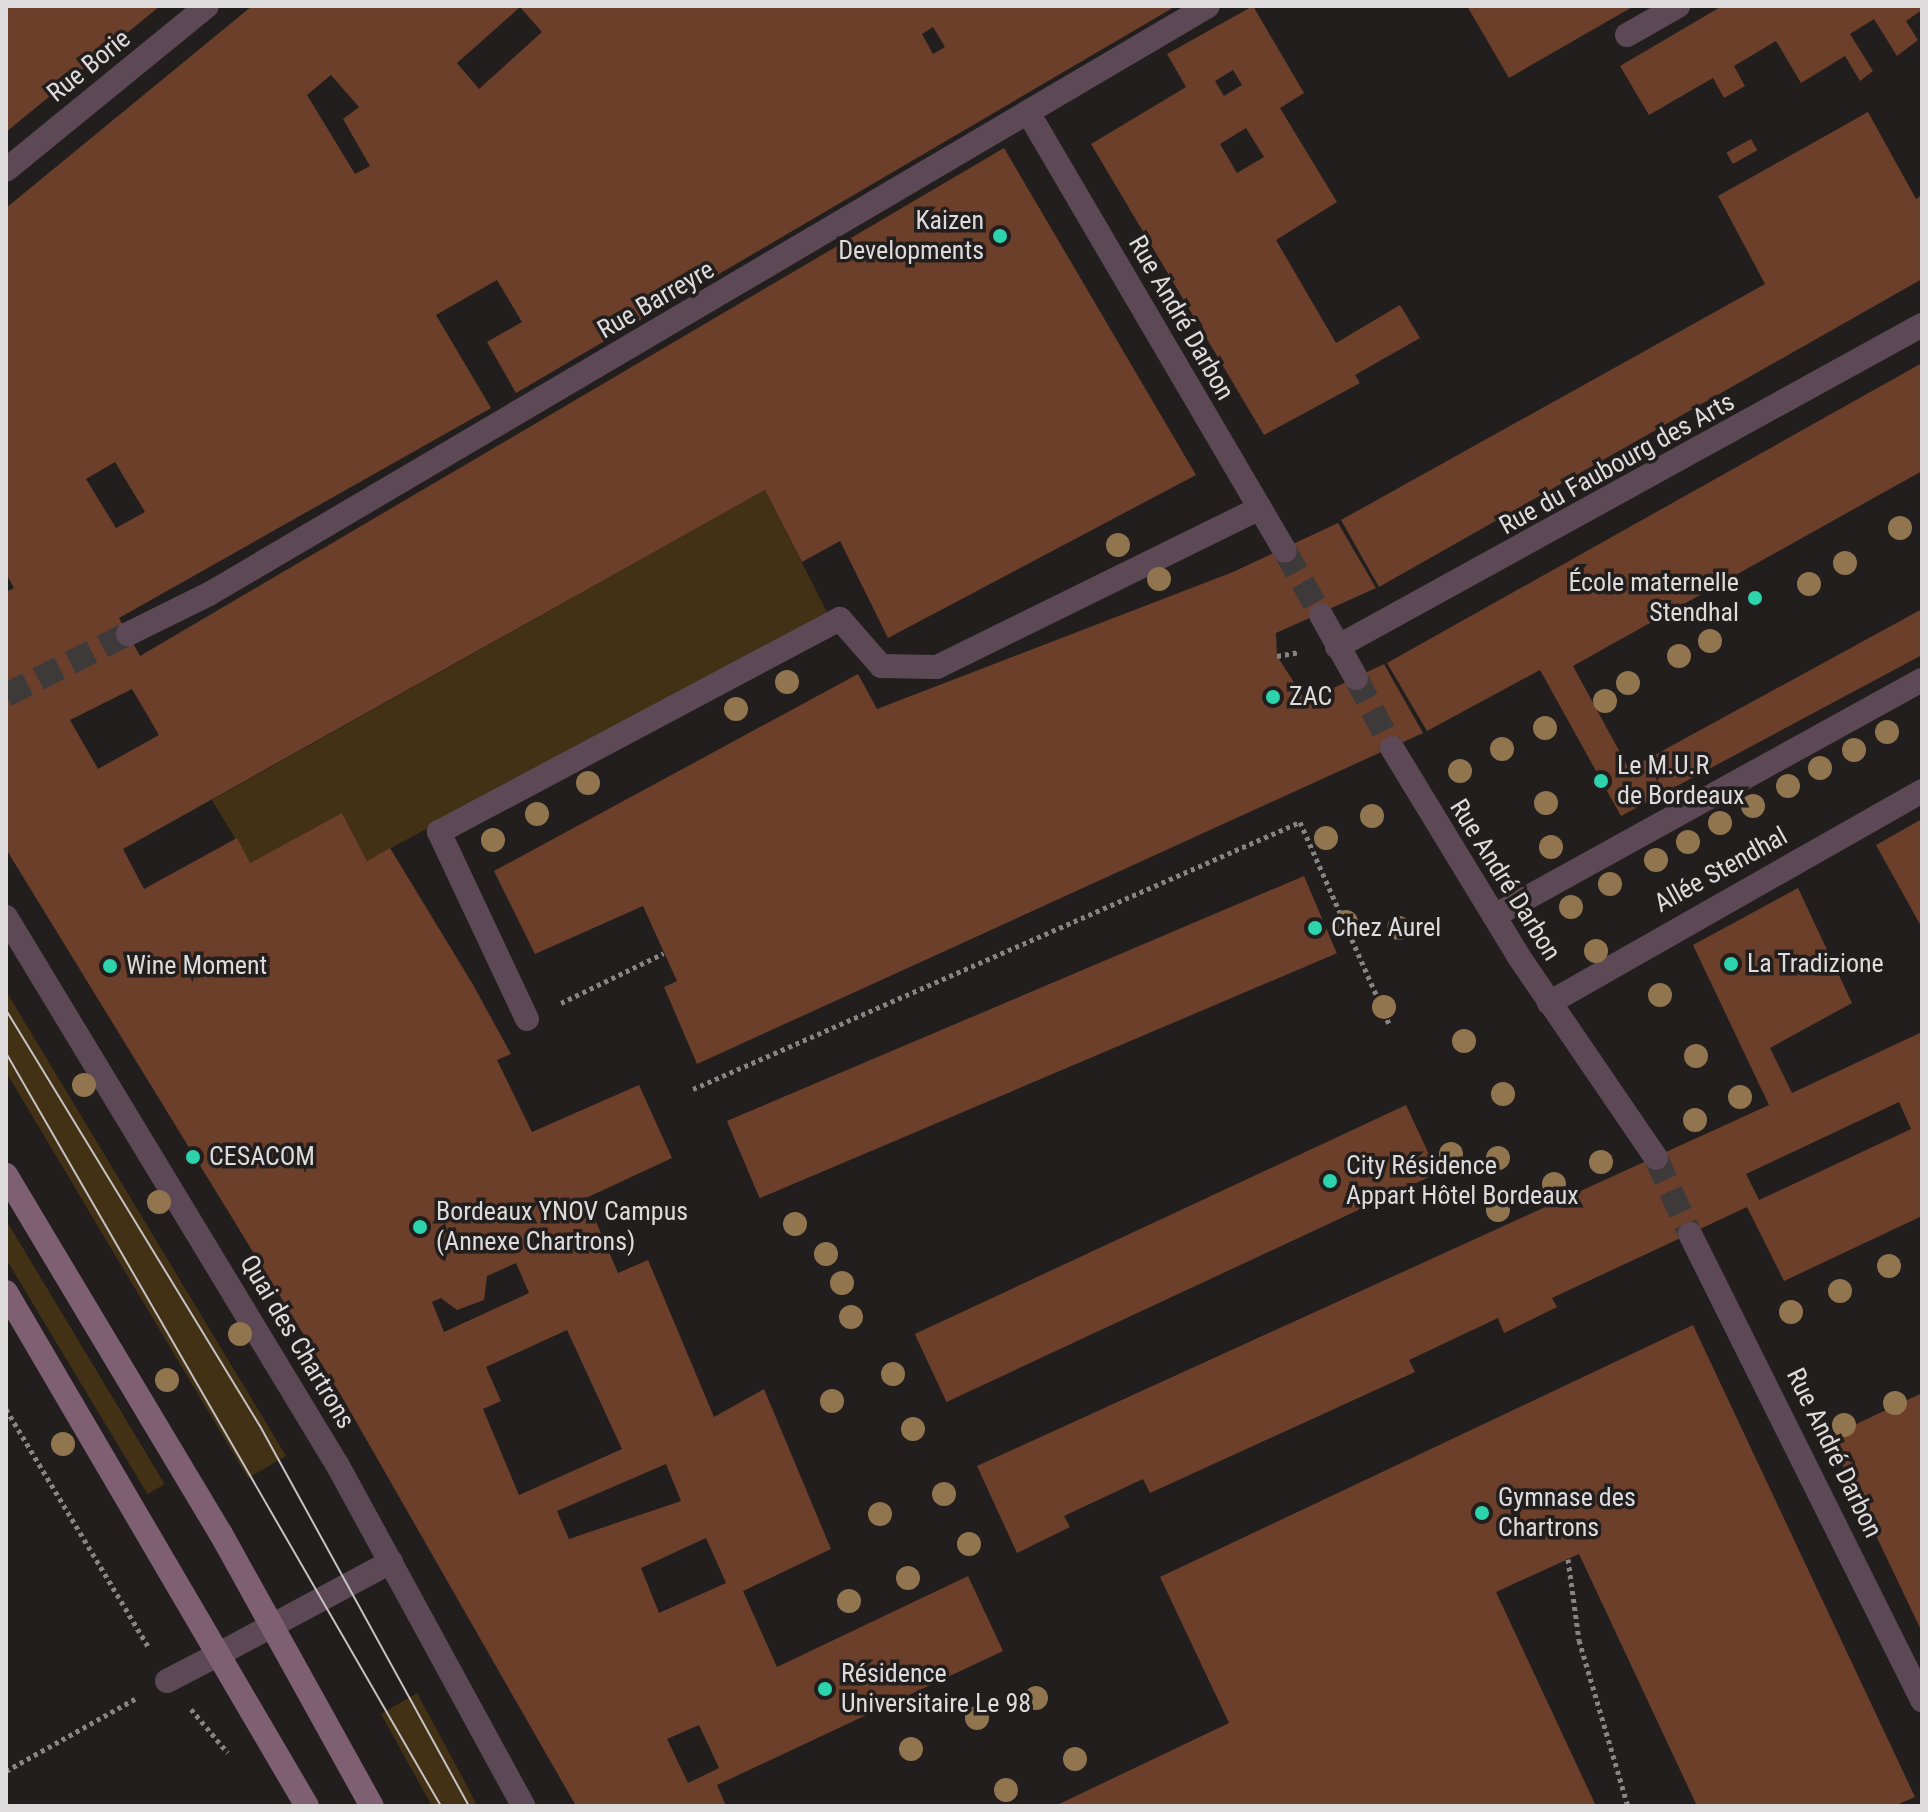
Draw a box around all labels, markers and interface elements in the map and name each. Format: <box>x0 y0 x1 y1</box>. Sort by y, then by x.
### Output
street label: Rue Borie <box>41 23 137 109</box>
place label: Kaizen Developments <box>838 205 984 266</box>
marker: Kaizen Developments <box>991 227 1009 245</box>
street label: Rue André Darbon <box>1121 230 1241 406</box>
street label: Rue Barreyre <box>592 254 720 346</box>
street label: Rue du Faubourg des Arts <box>1494 386 1740 542</box>
place label: École maternelle Stendhal <box>1568 567 1739 628</box>
marker: École maternelle Stendhal <box>1746 589 1764 607</box>
place label: ZAC <box>1289 681 1332 713</box>
marker: ZAC <box>1264 688 1282 706</box>
place label: Le M.U.R de Bordeaux <box>1617 750 1744 812</box>
marker: Le M.U.R de Bordeaux <box>1592 772 1610 790</box>
street label: Rue André Darbon <box>1443 793 1567 967</box>
street label: Allée Stendhal <box>1649 821 1793 919</box>
place label: Chez Aurel <box>1331 912 1441 944</box>
marker: Chez Aurel <box>1306 919 1324 937</box>
place label: La Tradizione <box>1747 948 1884 980</box>
place label: Wine Moment <box>126 950 267 982</box>
marker: La Tradizione <box>1722 955 1740 973</box>
marker: Wine Moment <box>101 957 119 975</box>
place label: CESACOM <box>209 1141 315 1173</box>
marker: CESACOM <box>184 1148 202 1166</box>
place label: City Résidence Appart Hôtel Bordeaux <box>1346 1150 1579 1212</box>
marker: City Résidence Appart Hôtel Bordeaux <box>1321 1172 1339 1190</box>
place label: Bordeaux YNOV Campus (Annexe Chartrons) <box>436 1196 688 1258</box>
marker: Bordeaux YNOV Campus (Annexe Chartrons) <box>411 1218 429 1236</box>
street label: Quai des Chartrons <box>233 1250 361 1434</box>
street label: Rue André Darbon <box>1780 1363 1888 1543</box>
place label: Gymnase des Chartrons <box>1498 1482 1636 1544</box>
marker: Gymnase des Chartrons <box>1473 1504 1491 1522</box>
place label: Résidence Universitaire Le 98 <box>841 1658 1031 1720</box>
marker: Résidence Universitaire Le 98 <box>816 1680 834 1698</box>

